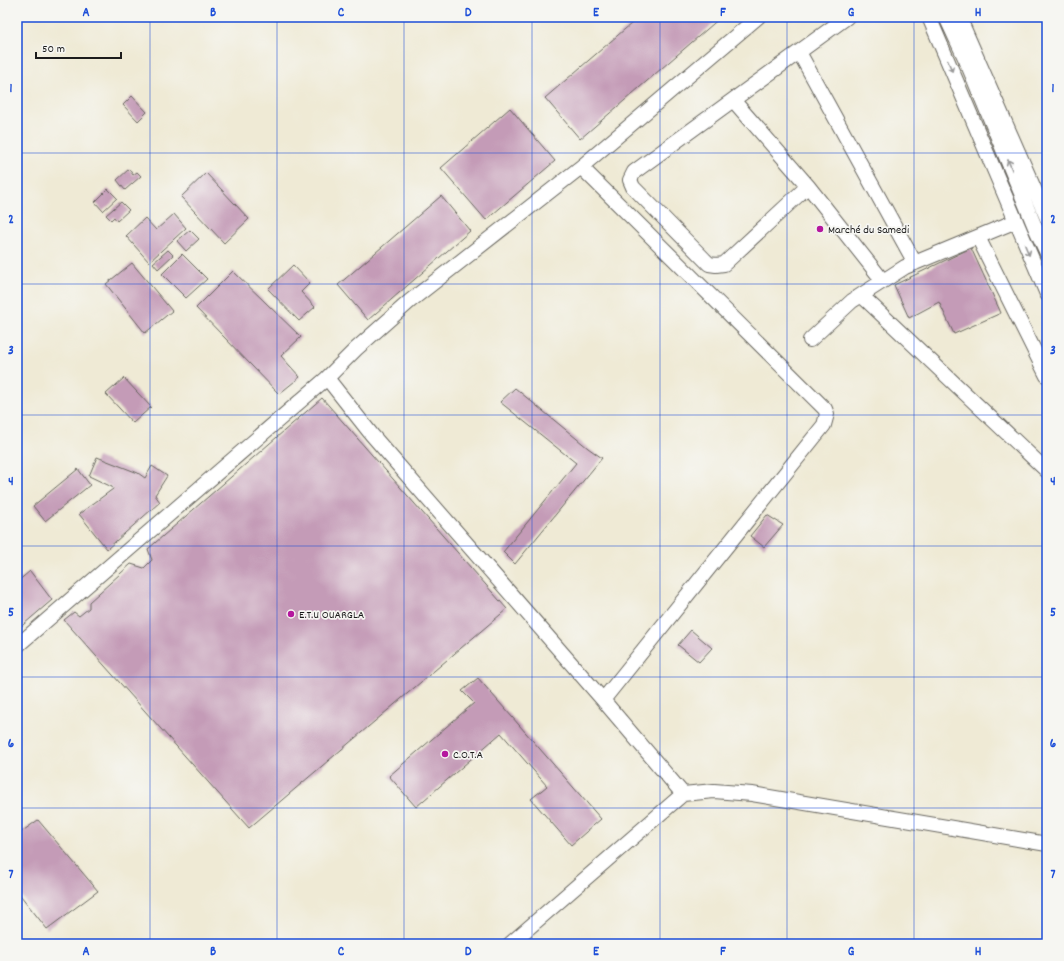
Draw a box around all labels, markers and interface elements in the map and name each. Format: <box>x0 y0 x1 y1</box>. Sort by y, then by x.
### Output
text: A <box>82 4 90 23</box>
text: B <box>210 4 216 23</box>
text: C <box>338 4 345 23</box>
text: D <box>465 4 472 23</box>
text: E <box>593 4 600 23</box>
text: F <box>720 4 726 23</box>
text: G <box>848 4 855 23</box>
text: H <box>975 4 982 23</box>
scale bar <box>36 34 121 60</box>
text: 50 m <box>42 41 65 58</box>
one-way arrow <box>947 59 955 71</box>
text: 1 <box>10 80 13 99</box>
text: 1 <box>1052 80 1055 99</box>
one-way arrow <box>1005 160 1013 172</box>
text: 2 <box>8 211 14 230</box>
text: 2 <box>1050 211 1056 230</box>
place label: Marché du Samedi <box>828 222 909 239</box>
marker: Marché du Samedi <box>815 224 825 234</box>
one-way arrow <box>1024 244 1032 256</box>
text: 3 <box>8 342 14 361</box>
text: 3 <box>1050 342 1056 361</box>
text: 4 <box>8 473 14 492</box>
text: 4 <box>1050 473 1056 492</box>
text: 5 <box>8 604 14 623</box>
text: 5 <box>1050 604 1056 623</box>
place label: E.T.U OUARGLA <box>299 607 365 624</box>
marker: E.T.U OUARGLA <box>286 609 296 619</box>
text: 6 <box>8 735 15 754</box>
text: 6 <box>1050 735 1057 754</box>
place label: C.O.T.A <box>453 747 484 764</box>
marker: C.O.T.A <box>440 749 450 759</box>
text: 7 <box>9 866 14 885</box>
text: 7 <box>1051 866 1056 885</box>
text: A <box>82 943 90 961</box>
text: B <box>210 943 216 961</box>
text: C <box>338 943 345 961</box>
text: D <box>465 943 472 961</box>
text: E <box>593 943 600 961</box>
text: F <box>720 943 726 961</box>
text: G <box>848 943 855 961</box>
text: H <box>975 943 982 961</box>

